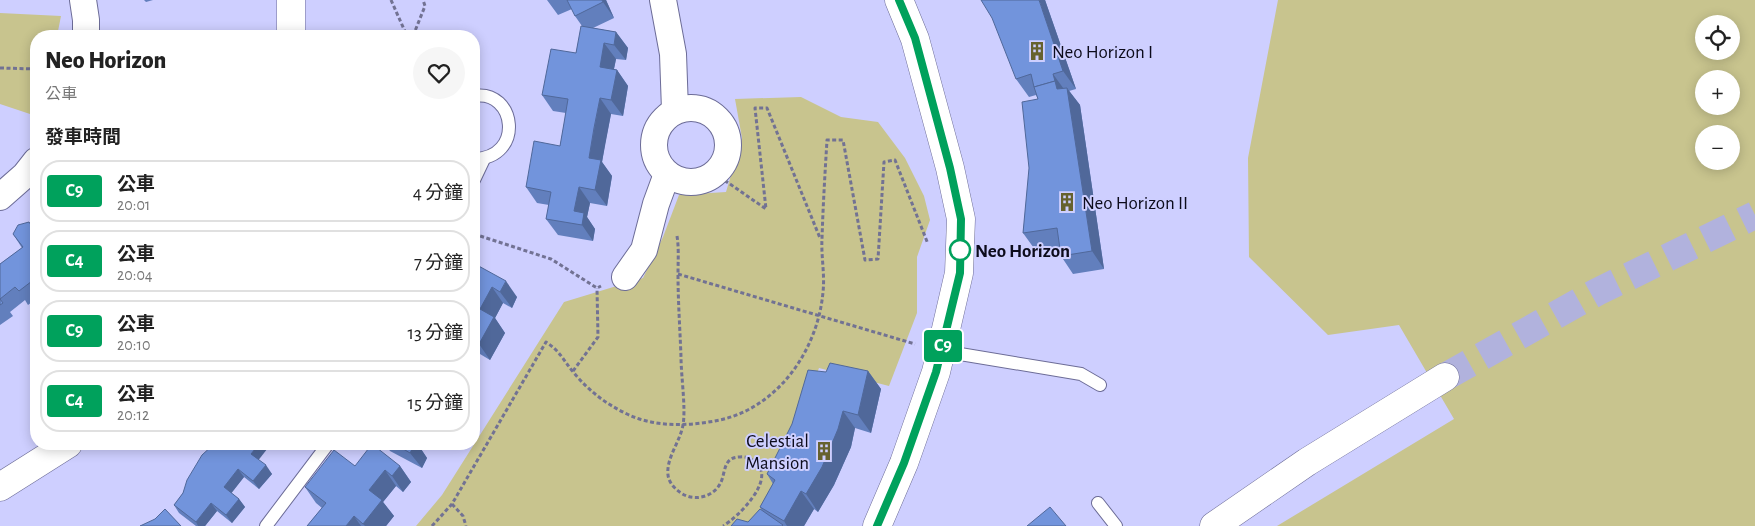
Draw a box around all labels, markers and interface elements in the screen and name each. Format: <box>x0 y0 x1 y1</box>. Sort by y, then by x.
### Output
map controls <box>1695 15 1740 170</box>
button: locate <box>1695 15 1740 60</box>
building icon: Neo Horizon I <box>1026 40 1048 62</box>
place label: Neo Horizon I <box>1052 43 1153 62</box>
button: heart <box>413 47 465 99</box>
text: Neo Horizon <box>45 49 166 73</box>
button: + <box>1695 70 1740 115</box>
text: 公車 <box>45 86 77 102</box>
button: − <box>1695 125 1740 170</box>
text: 發車時間 <box>45 128 121 147</box>
text: 公車 <box>117 175 155 194</box>
text: C9 <box>66 182 84 200</box>
text: 4 分鐘 <box>413 184 463 203</box>
building icon: Neo Horizon II <box>1056 191 1078 213</box>
place label: Neo Horizon II <box>1082 194 1188 213</box>
text: 20:01 <box>117 197 150 213</box>
marker: Neo Horizon <box>949 239 971 261</box>
place label: Neo Horizon <box>975 242 1070 261</box>
text: 公車 <box>117 245 155 264</box>
text: C4 <box>65 252 84 270</box>
text: 7 分鐘 <box>414 254 463 273</box>
text: 20:04 <box>117 267 153 283</box>
text: 公車 <box>117 315 155 334</box>
text: C9 <box>66 322 84 340</box>
text: 13 分鐘 <box>408 324 463 343</box>
line badge: C9 <box>920 330 966 362</box>
text: 20:10 <box>117 337 150 353</box>
text: C9 <box>934 337 952 355</box>
text: 公車 <box>117 385 155 404</box>
text: C4 <box>65 392 84 410</box>
text: 15 分鐘 <box>407 394 463 413</box>
text: 20:12 <box>117 407 149 423</box>
place label: Celestial Mansion <box>745 432 809 473</box>
building icon: Celestial Mansion <box>813 440 835 462</box>

